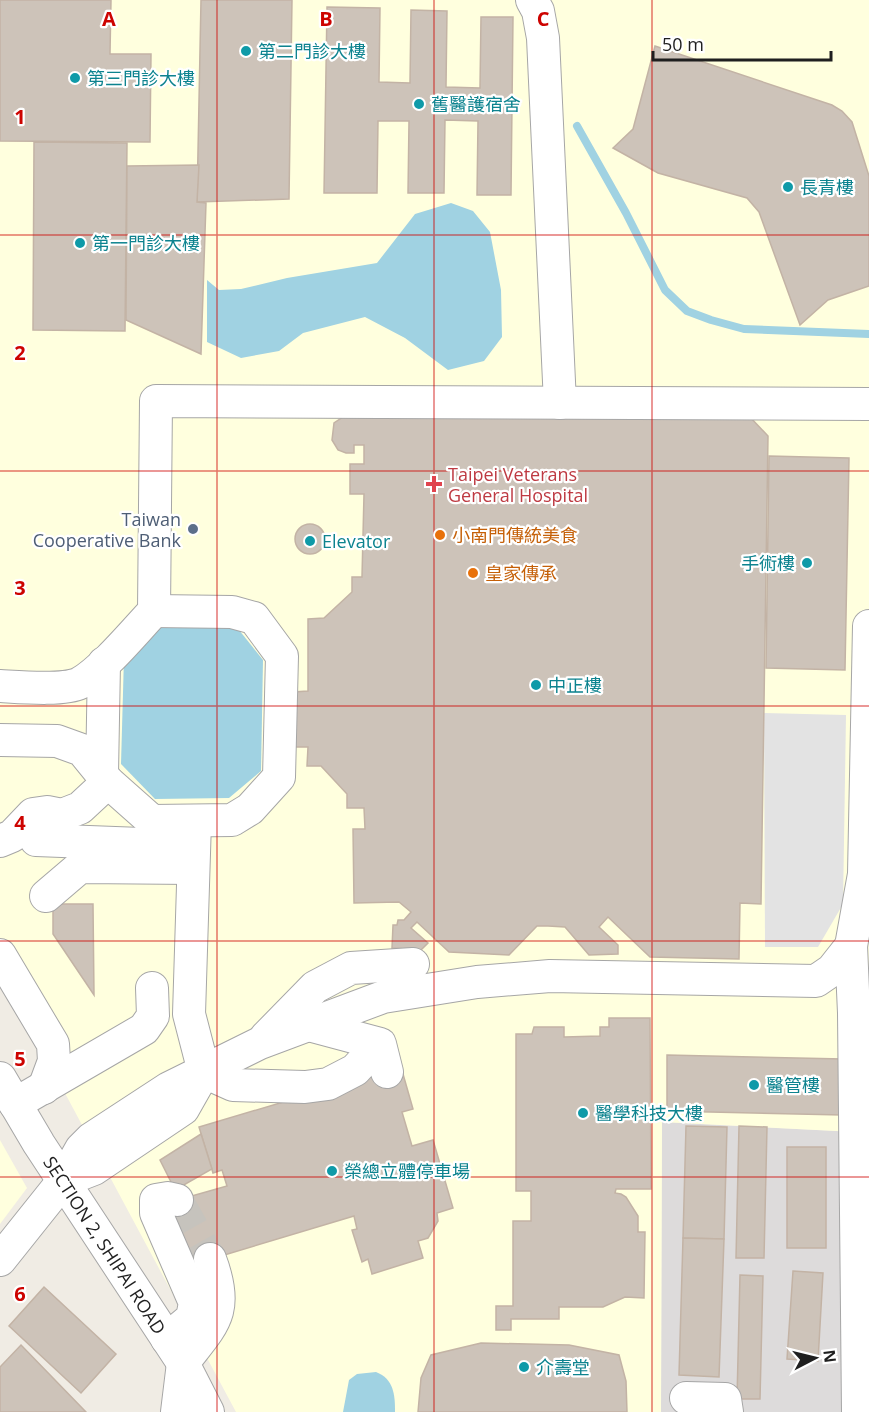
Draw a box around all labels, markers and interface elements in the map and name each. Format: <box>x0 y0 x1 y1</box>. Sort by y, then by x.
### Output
text: A <box>102 5 116 32</box>
text: B <box>319 5 333 32</box>
text: C <box>537 5 550 32</box>
scale bar <box>653 24 832 62</box>
text: 50 m <box>662 32 704 56</box>
place label: 第二門診大樓 <box>258 39 366 63</box>
marker: 第二門診大樓 <box>239 44 253 58</box>
place label: 第三門診大樓 <box>87 66 195 90</box>
marker: 第三門診大樓 <box>68 71 82 85</box>
place label: 舊醫護宿舍 <box>431 92 521 116</box>
marker: 舊醫護宿舍 <box>412 97 426 111</box>
text: 1 <box>14 103 26 130</box>
place label: 長青樓 <box>800 175 854 199</box>
marker: 長青樓 <box>781 180 795 194</box>
place label: 第一門診大樓 <box>92 231 200 255</box>
marker: 第一門診大樓 <box>73 236 87 250</box>
text: 2 <box>14 339 26 366</box>
place label: Taipei Veterans General Hospital <box>448 462 588 507</box>
marker: Taipei Veterans General Hospital <box>425 475 443 493</box>
place label: Taiwan Cooperative Bank <box>33 507 182 552</box>
marker: Taiwan Cooperative Bank <box>186 522 200 536</box>
place label: 小南門傳統美食 <box>452 523 578 547</box>
marker: 小南門傳統美食 <box>433 528 447 542</box>
place label: Elevator <box>322 529 391 553</box>
marker: Elevator <box>303 534 317 548</box>
place label: 手術樓 <box>741 551 795 575</box>
marker: 手術樓 <box>800 556 814 570</box>
place label: 皇家傳承 <box>485 561 557 585</box>
marker: 皇家傳承 <box>466 566 480 580</box>
text: 3 <box>14 574 26 601</box>
place label: 中正樓 <box>548 673 602 697</box>
marker: 中正樓 <box>529 678 543 692</box>
text: 4 <box>14 809 26 836</box>
text: 5 <box>14 1045 26 1072</box>
place label: 醫管樓 <box>766 1073 820 1097</box>
marker: 醫管樓 <box>747 1078 761 1092</box>
place label: 醫學科技大樓 <box>595 1101 703 1125</box>
marker: 醫學科技大樓 <box>576 1106 590 1120</box>
street label: SECTION 2, SHIPAI ROAD <box>38 1151 172 1339</box>
place label: 榮總立體停車場 <box>344 1159 470 1183</box>
marker: 榮總立體停車場 <box>325 1164 339 1178</box>
text: 6 <box>14 1280 26 1307</box>
north arrow <box>785 1328 845 1388</box>
text: N <box>818 1348 842 1364</box>
place label: 介壽堂 <box>536 1355 590 1379</box>
marker: 介壽堂 <box>517 1360 531 1374</box>

